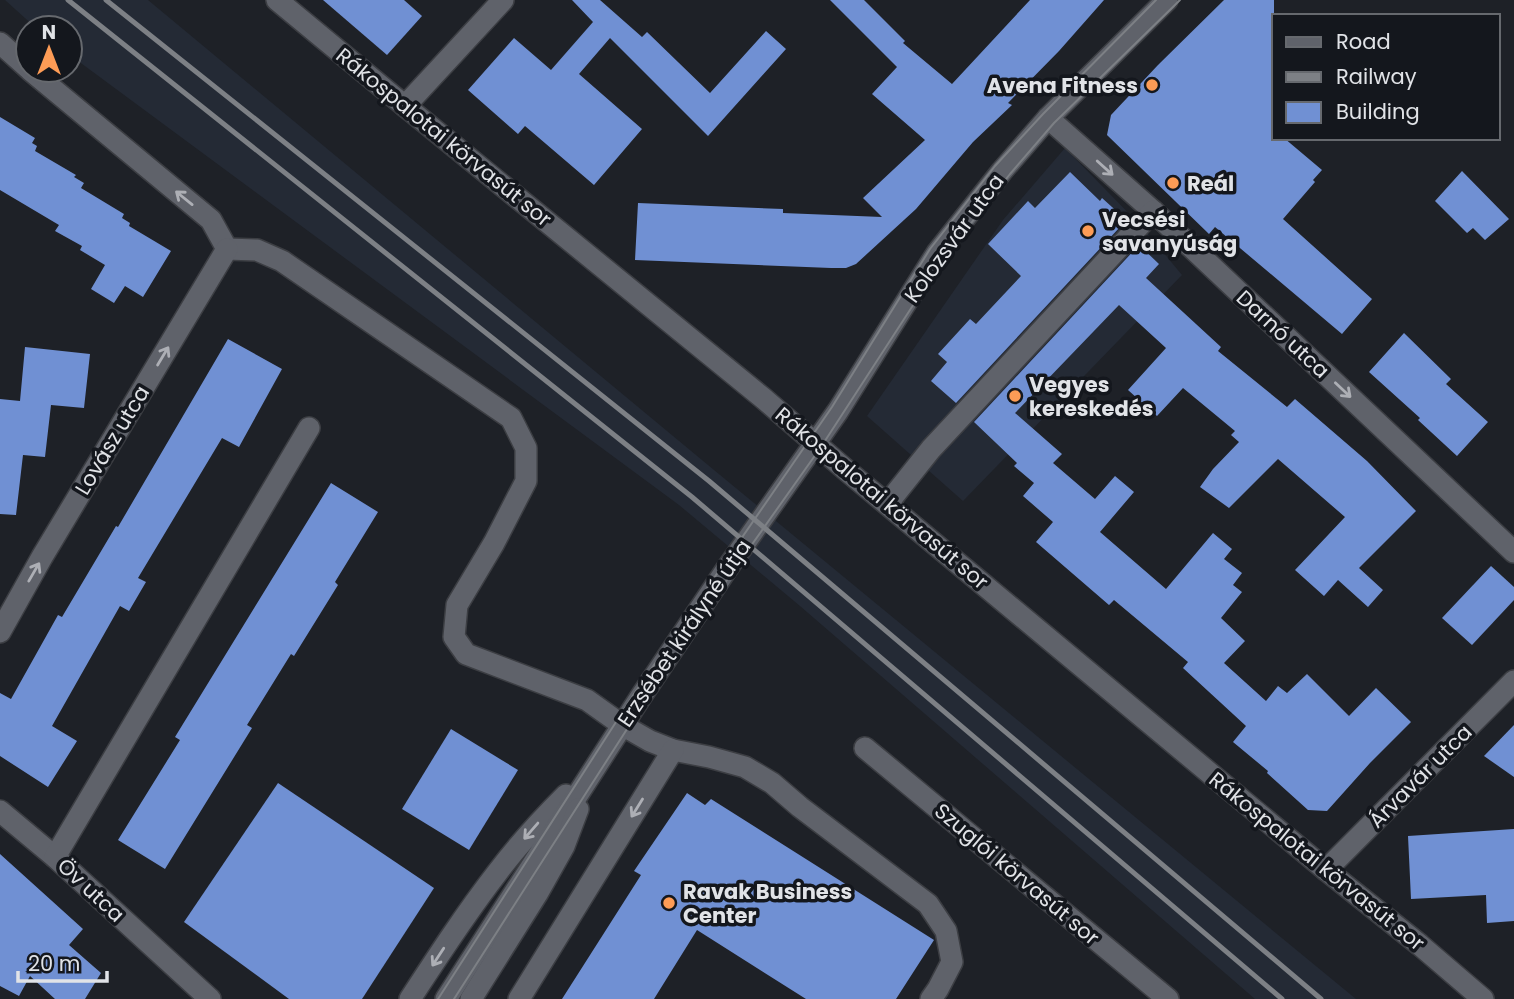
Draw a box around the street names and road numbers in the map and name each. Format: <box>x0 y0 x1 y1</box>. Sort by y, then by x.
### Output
street label: Rákospalotai körvasút sor <box>330 41 558 233</box>
street label: Kolozsvár utca <box>897 168 1011 308</box>
street label: Darnó utca <box>1230 283 1336 385</box>
street label: Lovász utca <box>68 380 156 500</box>
street label: Rákospalotai körvasút sor <box>769 400 995 596</box>
street label: Erzsébet királyné útja <box>610 534 758 732</box>
street label: Árvavár utca <box>1362 718 1478 834</box>
street label: Rákospalotai körvasút sor <box>1203 765 1431 957</box>
street label: Szuglói körvasút sor <box>928 796 1106 952</box>
street label: Öv utca <box>51 851 131 929</box>

